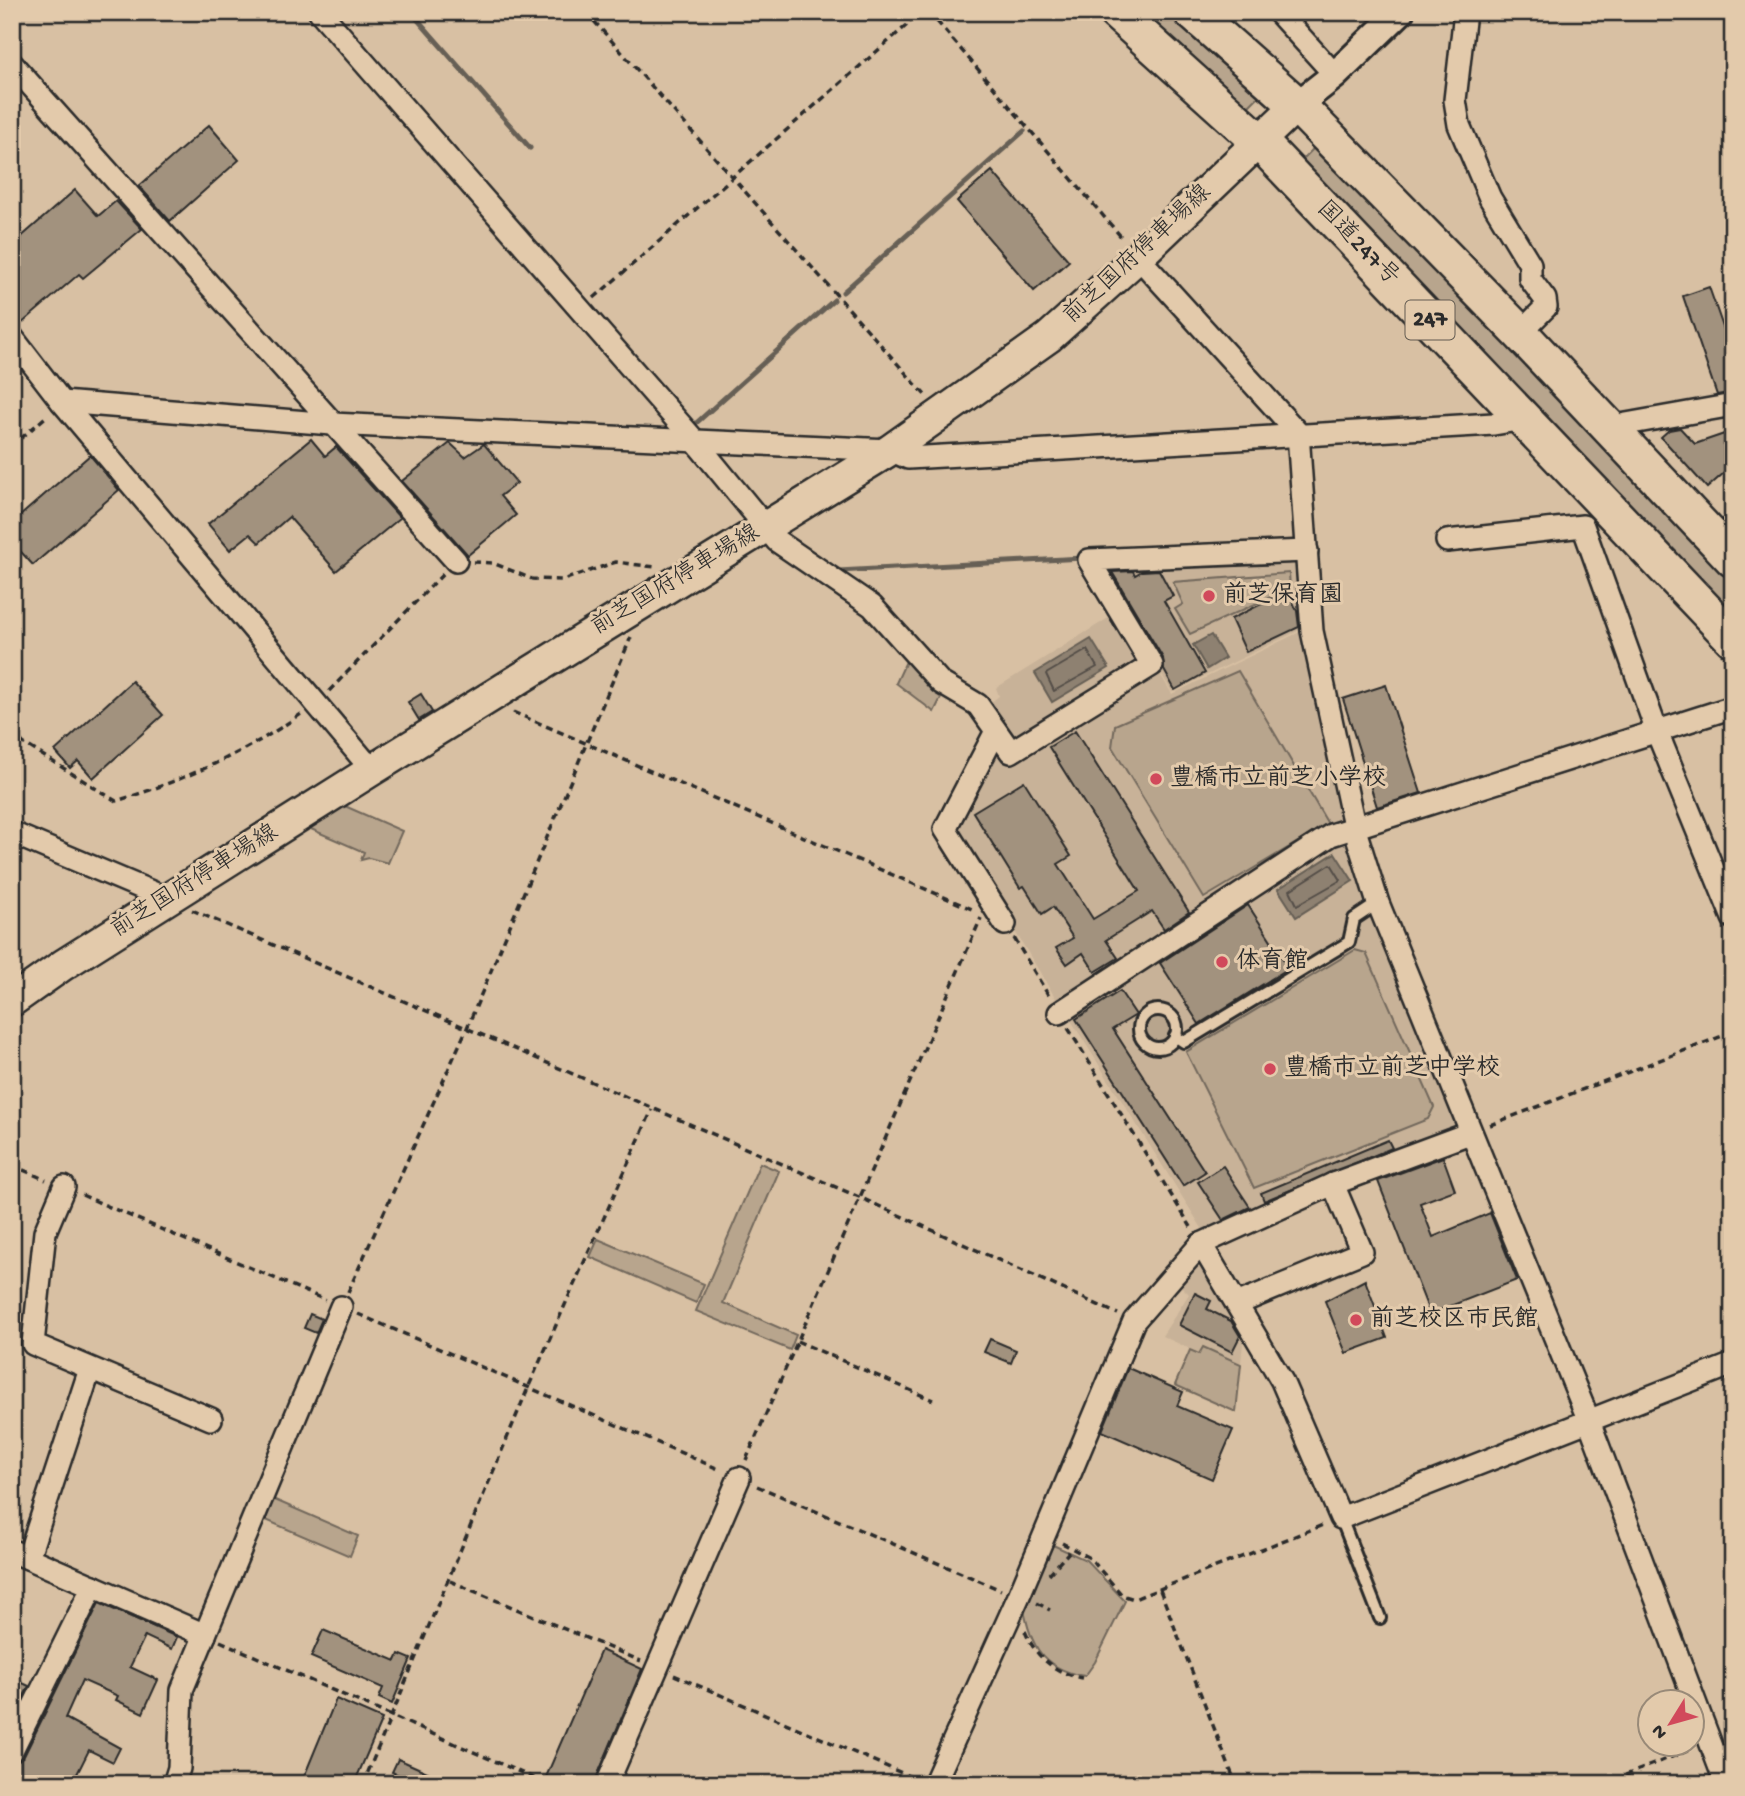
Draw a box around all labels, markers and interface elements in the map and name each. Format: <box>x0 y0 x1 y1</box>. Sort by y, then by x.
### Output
street label: 前芝国府停車場線 <box>1057 178 1218 331</box>
street label: 国道247号 <box>1309 195 1406 293</box>
road number: 247 <box>1406 300 1454 340</box>
street label: 前芝国府停車場線 <box>586 518 766 643</box>
place label: 前芝保育園 <box>1223 581 1343 611</box>
marker: 前芝保育園 <box>1201 588 1217 604</box>
place label: 豊橋市立前芝小学校 <box>1170 764 1386 794</box>
marker: 豊橋市立前芝小学校 <box>1148 771 1164 787</box>
street label: 前芝国府停車場線 <box>105 818 284 945</box>
place label: 体育館 <box>1236 947 1308 977</box>
marker: 体育館 <box>1214 954 1230 970</box>
place label: 豊橋市立前芝中学校 <box>1284 1054 1500 1084</box>
marker: 豊橋市立前芝中学校 <box>1262 1061 1278 1077</box>
place label: 前芝校区市民館 <box>1370 1305 1538 1335</box>
marker: 前芝校区市民館 <box>1348 1312 1364 1328</box>
north arrow <box>1636 1688 1706 1758</box>
text: N <box>1647 1719 1673 1743</box>

